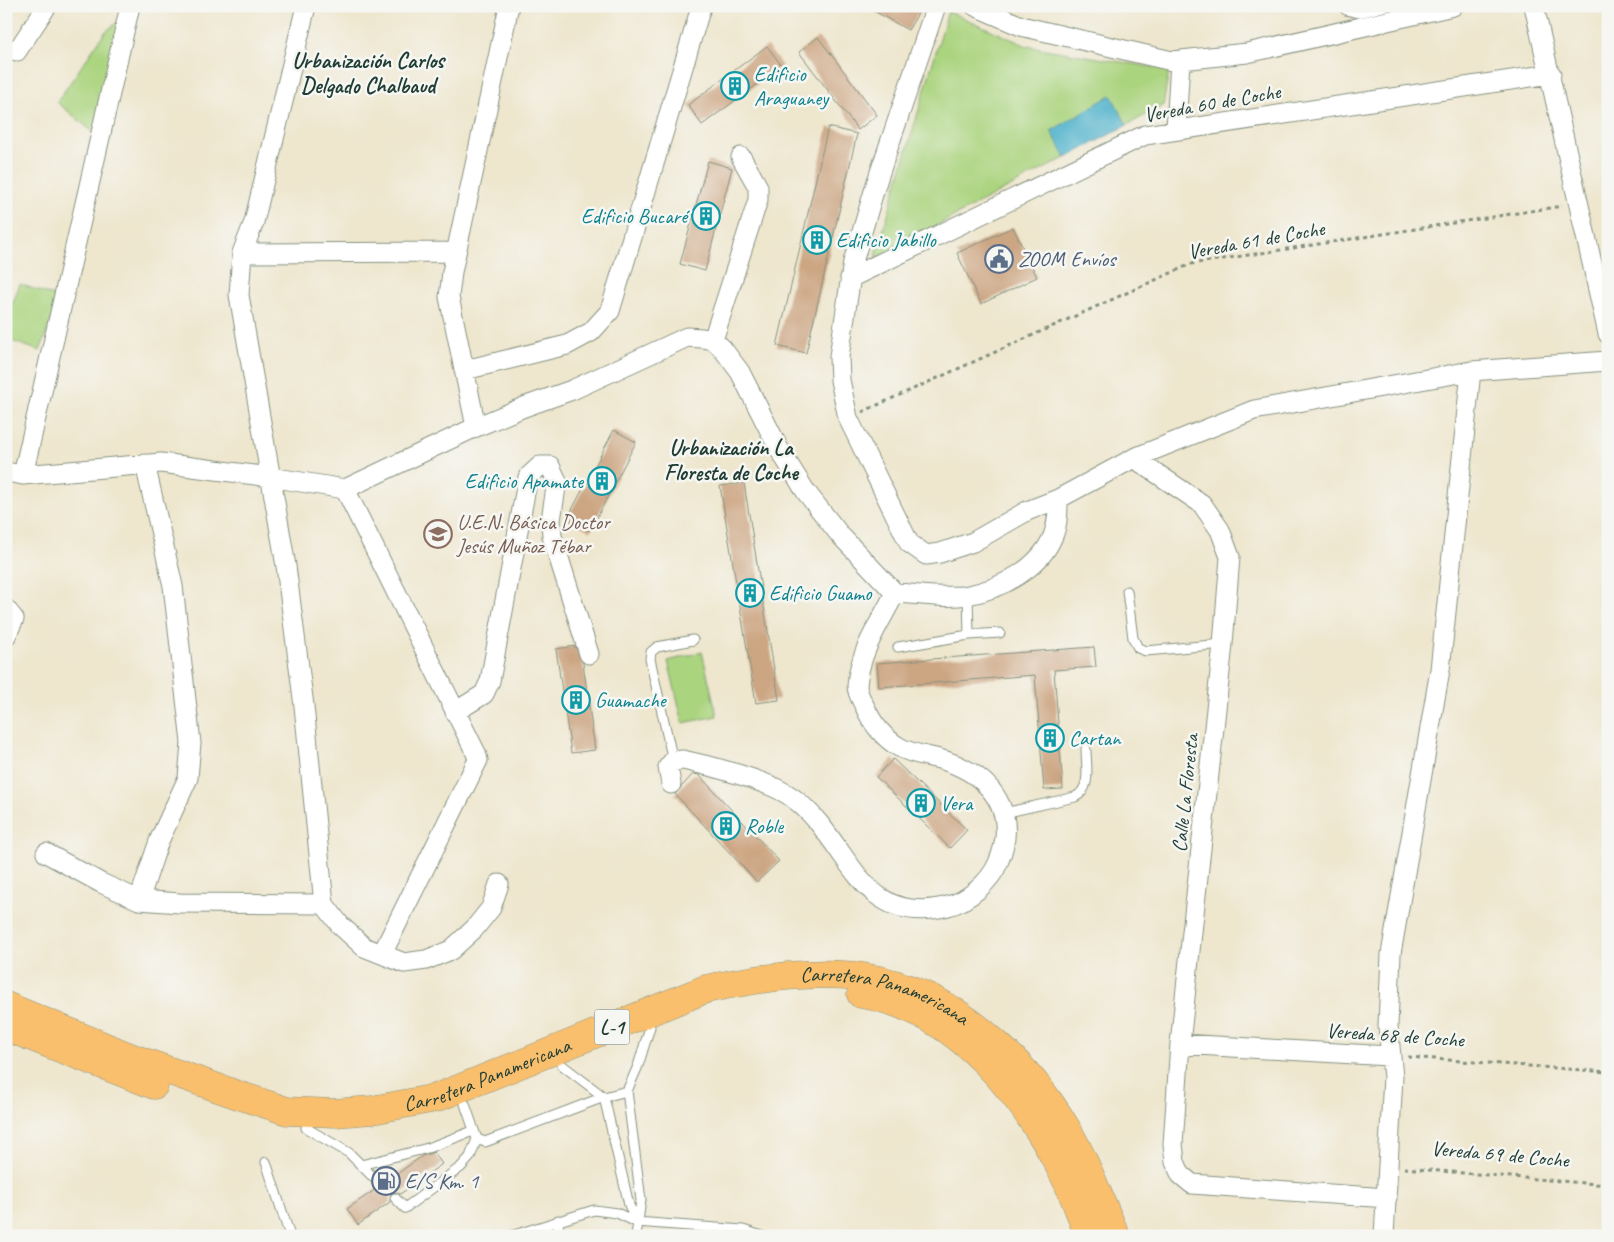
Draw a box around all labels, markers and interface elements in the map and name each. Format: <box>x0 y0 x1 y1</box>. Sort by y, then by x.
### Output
district label: Urbanización Carlos Delgado Chalbaud <box>292 47 446 100</box>
place label: Edificio Araguaney <box>754 61 830 111</box>
building icon: Edificio Araguaney <box>720 71 750 101</box>
street label: Vereda 60 de Coche <box>1142 78 1283 128</box>
building icon: Edificio Bucaré <box>691 201 721 231</box>
place label: Edificio Bucaré <box>581 203 690 229</box>
street label: Vereda 61 de Coche <box>1186 215 1327 265</box>
building icon: Edificio Jabillo <box>802 225 832 255</box>
place label: Edificio Jabillo <box>836 227 937 253</box>
public building icon: ZOOM Envíos <box>984 244 1014 274</box>
place label: ZOOM Envíos <box>1018 246 1117 272</box>
district label: Urbanización La Floresta de Coche <box>664 434 799 487</box>
building icon: Edificio Apamate <box>587 466 617 496</box>
place label: Edificio Apamate <box>465 468 584 494</box>
place label: U.E.N. Básica Doctor Jesús Muñoz Tébar <box>456 509 611 559</box>
school or university icon: U.E.N. Básica Doctor Jesús Muñoz Tébar <box>423 519 453 549</box>
building icon: Edificio Guamo <box>735 578 765 608</box>
place label: Edificio Guamo <box>769 580 873 606</box>
building icon: Guamache <box>561 685 591 715</box>
place label: Guamache <box>595 687 668 713</box>
building icon: Cartan <box>1035 723 1065 753</box>
place label: Cartan <box>1069 725 1122 751</box>
street label: Calle La Floresta <box>1166 730 1204 853</box>
building icon: Vera <box>906 788 936 818</box>
place label: Vera <box>940 790 974 816</box>
building icon: Roble <box>711 811 741 841</box>
place label: Roble <box>745 813 784 839</box>
street label: Carretera Panamericana <box>799 961 976 1032</box>
road number: L-1 <box>594 1010 630 1044</box>
street label: Vereda 68 de Coche <box>1325 1017 1466 1053</box>
street label: Carretera Panamericana <box>402 1031 576 1117</box>
street label: Vereda 69 de Coche <box>1430 1135 1571 1173</box>
fuel station icon: E/S Km. 1 <box>371 1166 401 1196</box>
place label: E/S Km. 1 <box>405 1168 480 1194</box>

